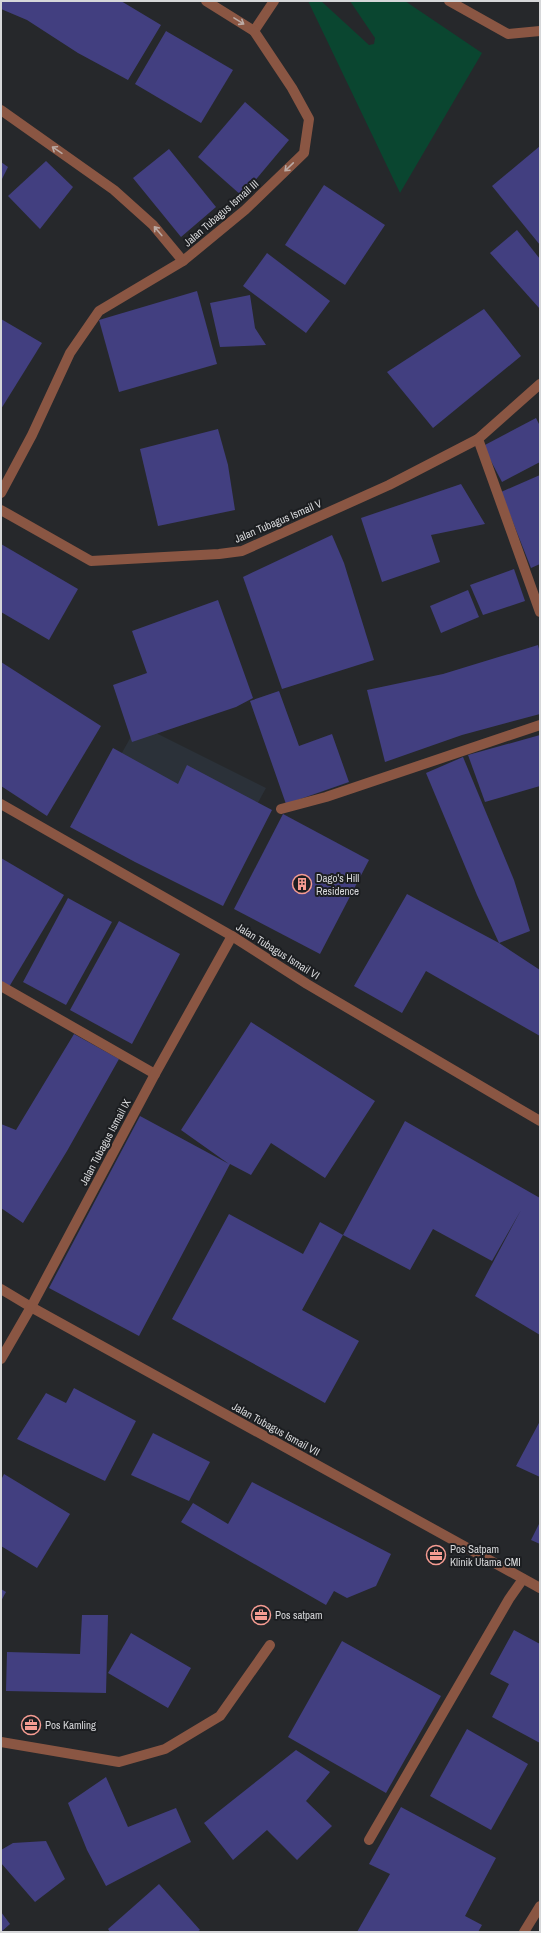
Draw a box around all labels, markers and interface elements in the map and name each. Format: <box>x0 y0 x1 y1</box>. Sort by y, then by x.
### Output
one-way arrow <box>233 18 245 26</box>
one-way arrow <box>51 145 63 153</box>
one-way arrow <box>284 162 294 172</box>
street label: Jalan Tubagus Ismail III <box>181 177 261 249</box>
one-way arrow <box>153 226 162 236</box>
street label: Jalan Tubagus Ismail V <box>232 496 324 546</box>
place label: Dago's Hill Residence <box>316 871 359 898</box>
building icon: Dago's Hill Residence <box>291 873 313 895</box>
street label: Jalan Tubagus Ismail VI <box>234 920 322 982</box>
street label: Jalan Tubagus Ismail IX <box>76 1096 134 1188</box>
street label: Jalan Tubagus Ismail VII <box>230 1399 322 1459</box>
place label: Pos Satpam Klinik Utama CMI <box>450 1542 521 1569</box>
office icon: Pos Satpam Klinik Utama CMI <box>425 1544 447 1566</box>
office icon: Pos satpam <box>250 1604 272 1626</box>
place label: Pos satpam <box>275 1608 323 1622</box>
office icon: Pos Kamling <box>20 1714 42 1736</box>
place label: Pos Kamling <box>45 1718 96 1732</box>

